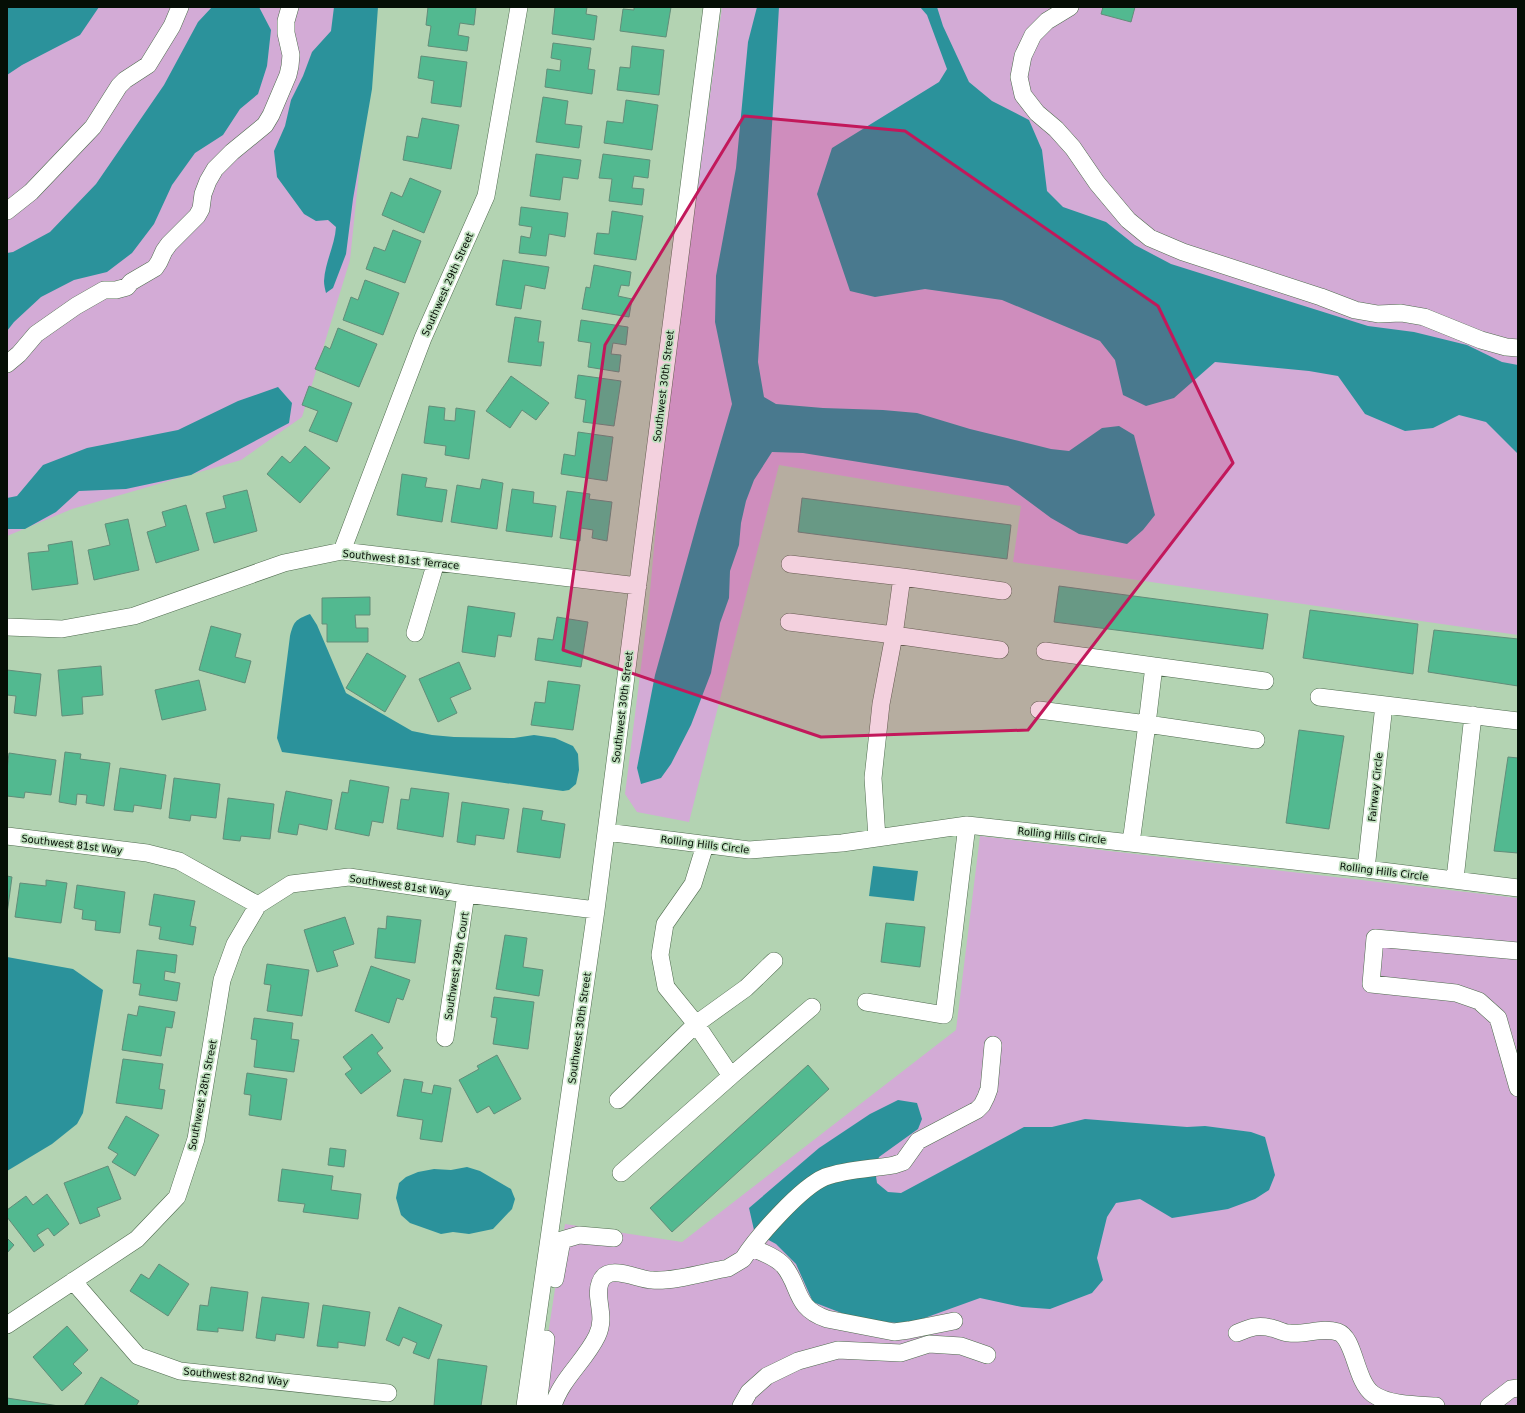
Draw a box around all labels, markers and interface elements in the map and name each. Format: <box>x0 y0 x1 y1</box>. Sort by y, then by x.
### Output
street label: Southwest 29th Street <box>420 231 475 338</box>
street label: Southwest 30th Street <box>651 330 676 442</box>
street label: Southwest 81st Terrace <box>342 548 460 571</box>
street label: Southwest 30th Street <box>610 651 635 763</box>
street label: Fairway Circle <box>1366 752 1385 822</box>
street label: Rolling Hills Circle <box>1017 825 1107 846</box>
street label: Southwest 81st Way <box>21 833 123 856</box>
street label: Rolling Hills Circle <box>660 834 750 855</box>
street label: Rolling Hills Circle <box>1339 861 1429 882</box>
street label: Southwest 81st Way <box>349 873 451 898</box>
street label: Southwest 29th Court <box>443 911 470 1021</box>
street label: Southwest 30th Street <box>566 972 593 1084</box>
street label: Southwest 28th Street <box>186 1039 219 1151</box>
street label: Southwest 82nd Way <box>183 1366 289 1387</box>

